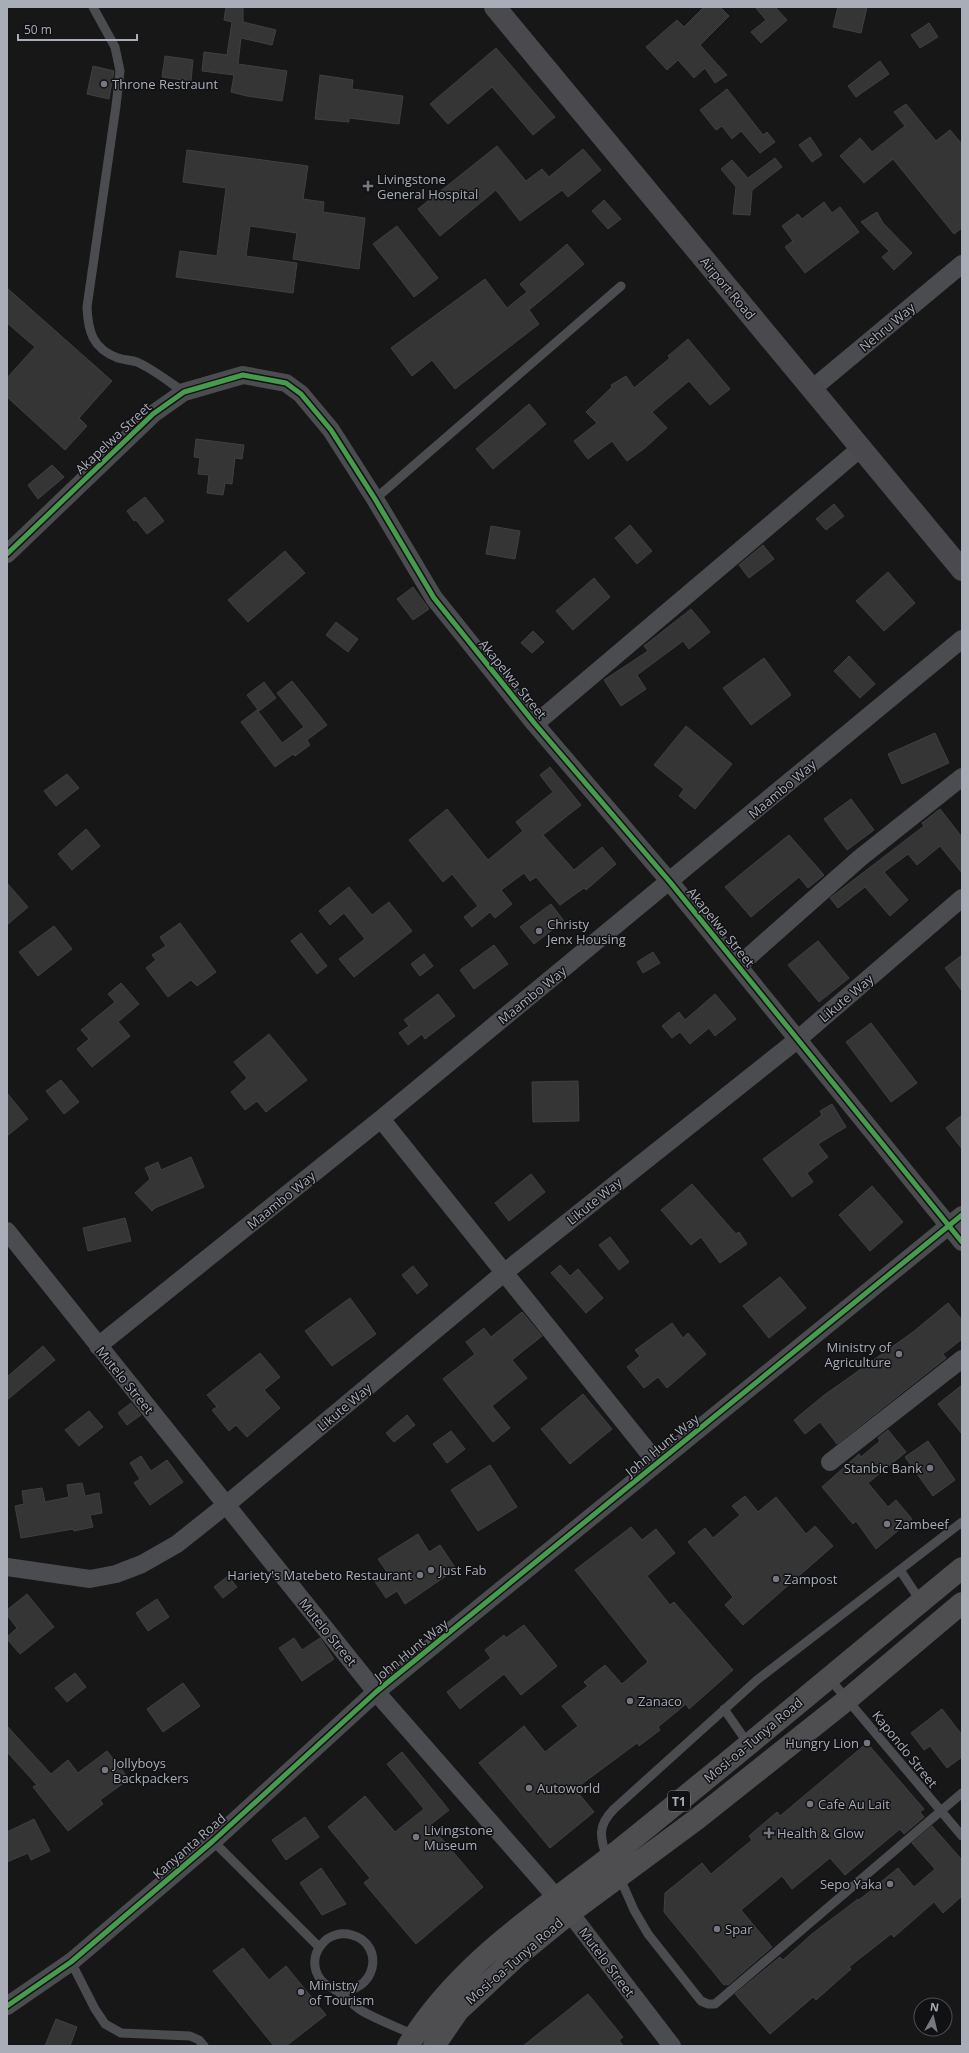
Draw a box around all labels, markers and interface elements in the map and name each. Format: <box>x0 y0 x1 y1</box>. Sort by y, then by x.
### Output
scale bar <box>18 16 137 42</box>
text: 50 m <box>24 21 52 38</box>
place label: Throne Restraunt <box>112 75 219 93</box>
marker: Throne Restraunt <box>99 79 109 89</box>
place label: Livingstone General Hospital <box>377 170 478 203</box>
marker: Livingstone General Hospital <box>362 180 374 192</box>
street label: Airport Road <box>696 253 760 323</box>
street label: Nehru Way <box>855 298 919 356</box>
street label: Akapelwa Street <box>71 398 155 478</box>
street label: Akapelwa Street <box>475 635 551 723</box>
street label: Maambo Way <box>744 755 820 823</box>
street label: Akapelwa Street <box>683 883 759 971</box>
place label: Christy Jenx Housing <box>545 915 626 948</box>
marker: Christy Jenx Housing <box>534 926 544 936</box>
street label: Maambo Way <box>494 962 570 1028</box>
street label: Likute Way <box>815 970 877 1026</box>
street label: Maambo Way <box>243 1167 319 1233</box>
street label: Likute Way <box>563 1173 626 1229</box>
place label: Ministry of Agriculture <box>824 1338 892 1371</box>
street label: Mutelo Street <box>92 1342 158 1418</box>
marker: Ministry of Agriculture <box>894 1349 904 1359</box>
street label: Likute Way <box>313 1379 375 1435</box>
street label: John Hunt Way <box>620 1409 703 1482</box>
place label: Stanbic Bank <box>844 1459 922 1477</box>
marker: Stanbic Bank <box>925 1463 935 1473</box>
place label: Zambeef <box>895 1515 949 1533</box>
marker: Zambeef <box>882 1519 892 1529</box>
place label: Just Fab <box>437 1561 487 1579</box>
marker: Just Fab <box>426 1565 436 1575</box>
place label: Hariety's Matebeto Restaurant <box>227 1566 412 1584</box>
marker: Hariety's Matebeto Restaurant <box>415 1570 425 1580</box>
place label: Zampost <box>784 1570 838 1588</box>
marker: Zampost <box>771 1574 781 1584</box>
street label: Mutelo Street <box>295 1594 361 1670</box>
street label: John Hunt Way <box>369 1614 452 1687</box>
place label: Zanaco <box>638 1692 682 1710</box>
street label: Mosi-oa-Tunya Road <box>700 1693 806 1787</box>
marker: Zanaco <box>625 1696 635 1706</box>
street label: Kapondo Street <box>868 1707 942 1792</box>
place label: Hungry Lion <box>785 1734 859 1752</box>
marker: Hungry Lion <box>862 1738 872 1748</box>
place label: Jollyboys Backpackers <box>111 1754 189 1787</box>
marker: Jollyboys Backpackers <box>100 1765 110 1775</box>
place label: Autoworld <box>537 1779 600 1797</box>
marker: Autoworld <box>524 1783 534 1793</box>
road number: T1 <box>668 1791 690 1811</box>
place label: Cafe Au Lait <box>818 1795 890 1813</box>
marker: Cafe Au Lait <box>805 1799 815 1809</box>
street label: Kanyanta Road <box>149 1809 229 1883</box>
place label: Livingstone Museum <box>424 1821 493 1854</box>
place label: Health & Glow <box>777 1824 864 1842</box>
marker: Health & Glow <box>764 1828 774 1838</box>
marker: Livingstone Museum <box>411 1832 421 1842</box>
place label: Sepo Yaka <box>820 1875 882 1893</box>
marker: Sepo Yaka <box>885 1879 895 1889</box>
street label: Mosi-oa-Tunya Road <box>461 1914 567 2008</box>
place label: Spar <box>725 1920 753 1938</box>
street label: Mutelo Street <box>575 1924 639 2001</box>
marker: Spar <box>712 1924 722 1934</box>
place label: Ministry of Tourism <box>309 1976 374 2009</box>
marker: Ministry of Tourism <box>296 1987 306 1997</box>
north arrow <box>913 1997 953 2037</box>
text: N <box>929 1999 940 2015</box>

